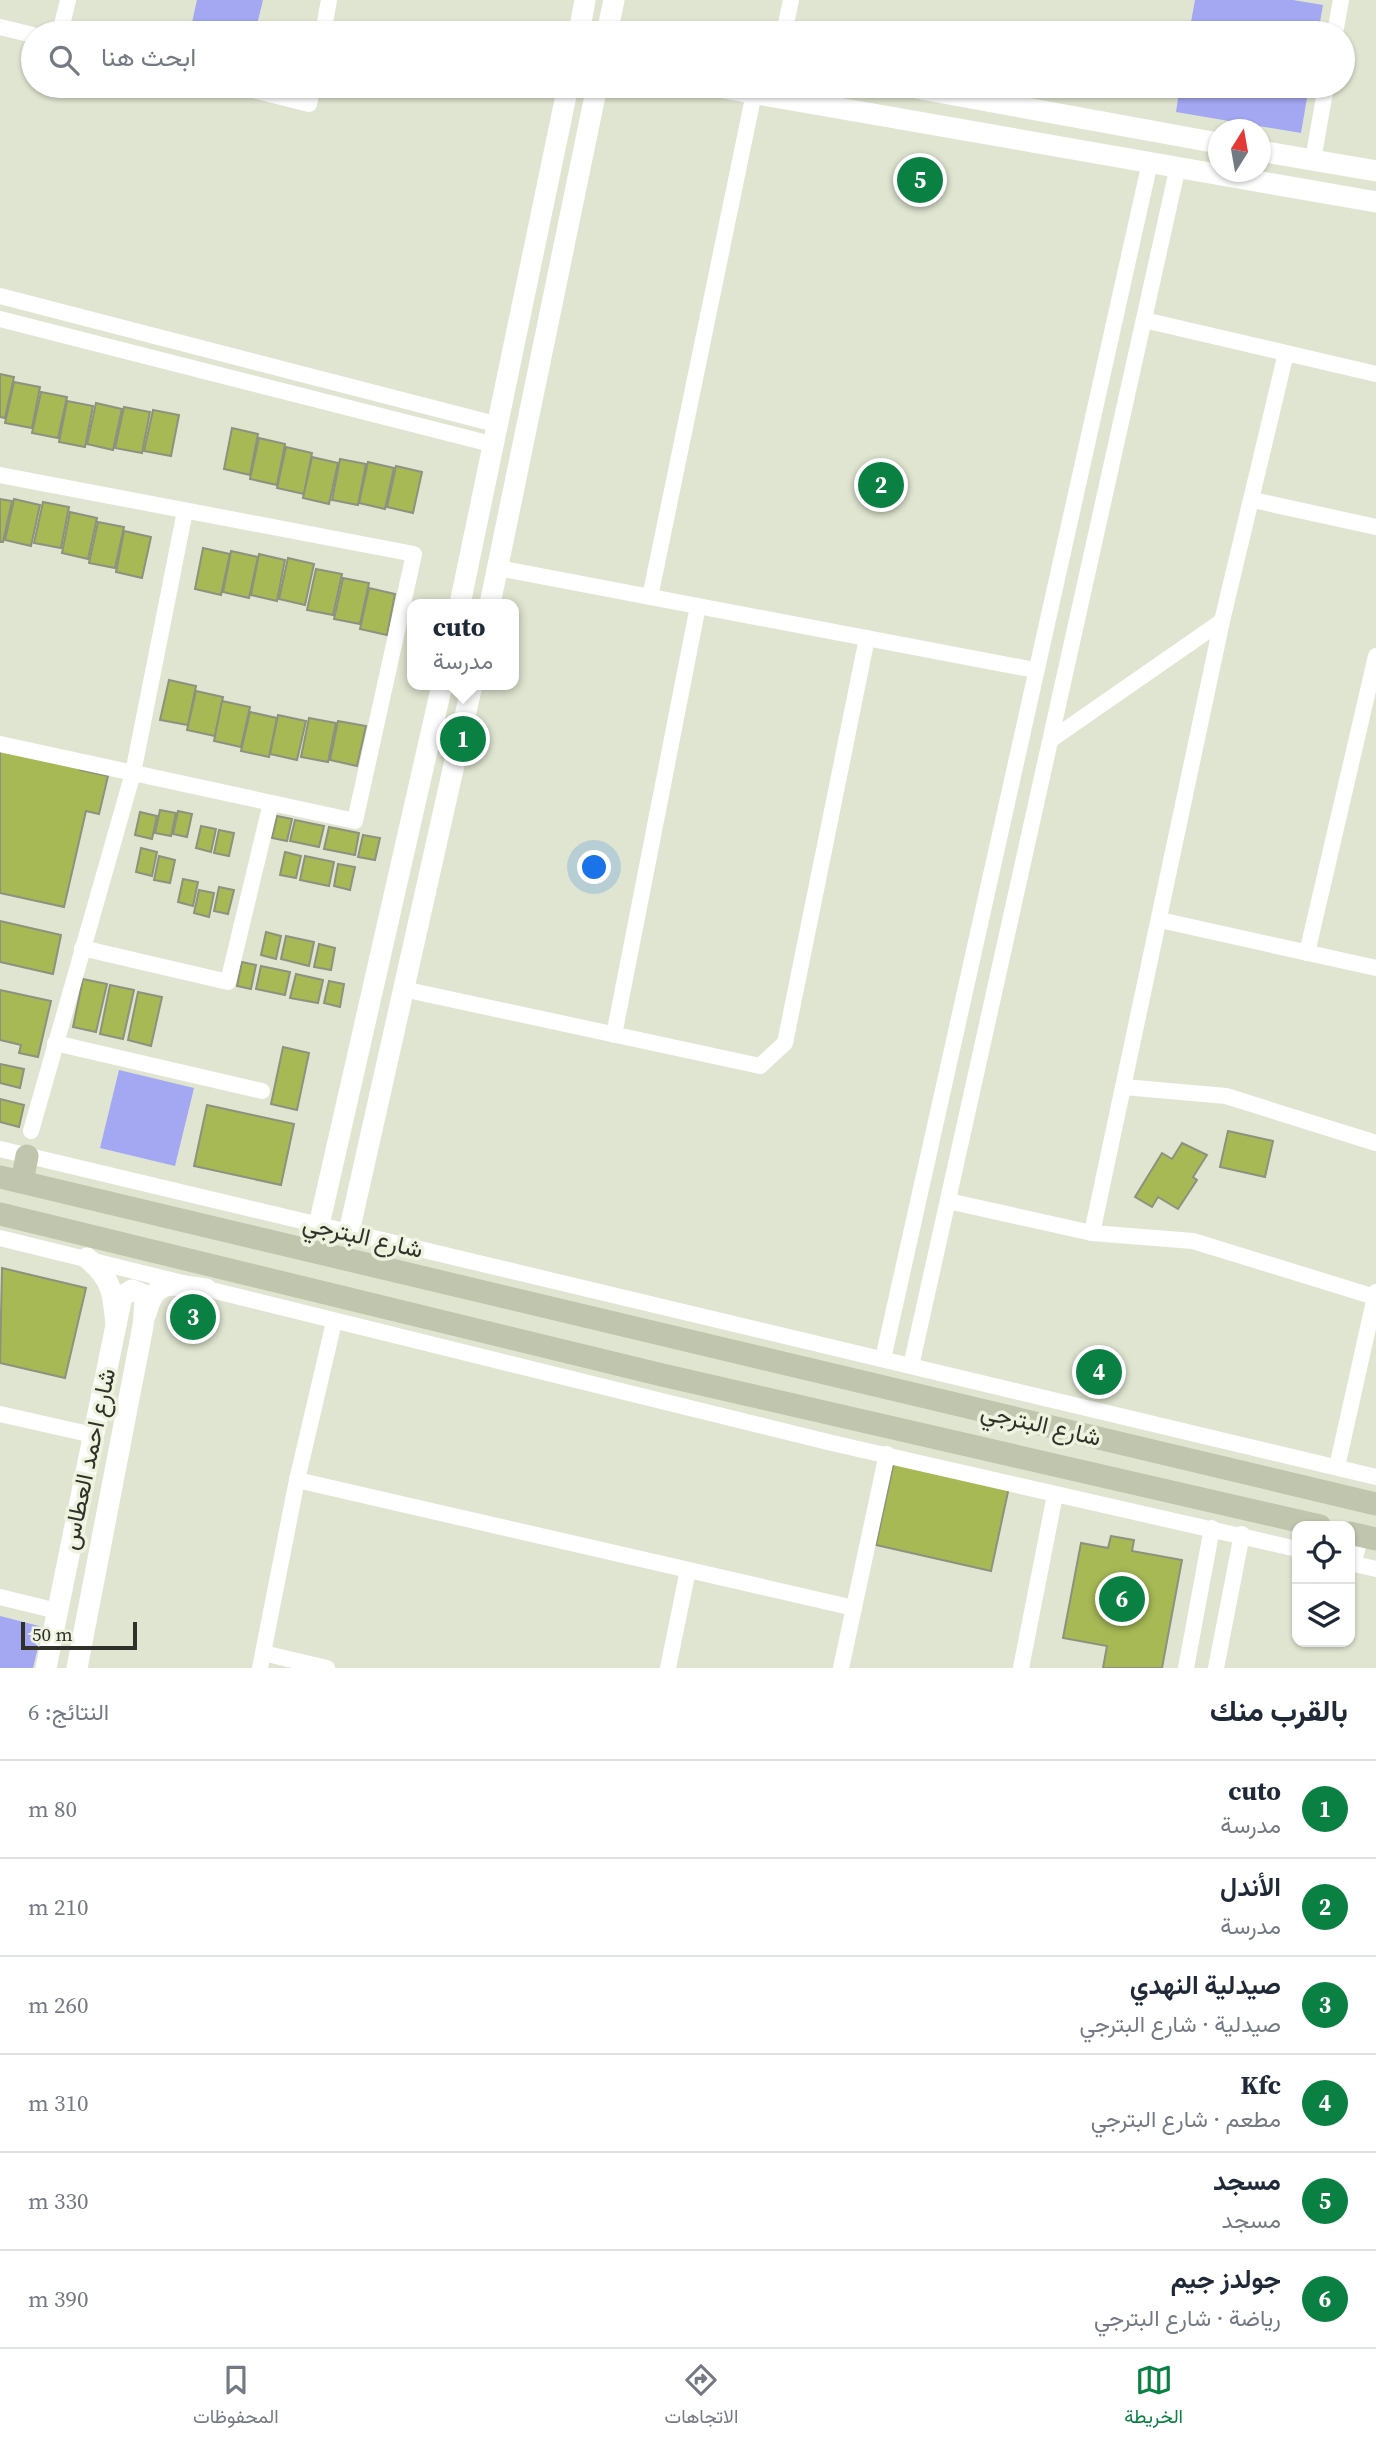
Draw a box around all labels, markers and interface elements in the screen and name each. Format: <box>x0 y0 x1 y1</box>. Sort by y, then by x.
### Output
search box <box>21 21 1355 98</box>
text: ابحث هنا <box>101 39 196 75</box>
icon: search <box>45 41 83 79</box>
north arrow <box>1208 119 1271 182</box>
pin: 5 <box>897 154 943 206</box>
pin: 2 <box>858 459 904 511</box>
popup <box>407 599 519 690</box>
text: cuto <box>433 609 486 645</box>
text: مدرسة <box>433 645 493 677</box>
pin: 1 <box>440 713 486 765</box>
your location <box>577 850 611 884</box>
street label: شارع البترجي <box>299 1206 426 1269</box>
pin: 3 <box>170 1291 216 1343</box>
pin: 4 <box>1076 1346 1122 1398</box>
street label: شارع احمد العطاس <box>53 1365 123 1553</box>
street label: شارع البترجي <box>977 1394 1104 1457</box>
map controls <box>1292 1521 1355 1647</box>
button: locate <box>1292 1521 1355 1584</box>
pin: 6 <box>1099 1573 1145 1625</box>
button: layers <box>1292 1584 1355 1647</box>
scale bar <box>21 1619 136 1651</box>
text: 50 m <box>32 1621 73 1647</box>
text: بالقرب منك <box>1210 1690 1348 1731</box>
text: النتائج: 6 <box>28 1696 109 1728</box>
text: cuto <box>1228 1773 1281 1809</box>
text: 80 m <box>28 1793 77 1825</box>
text: 1 <box>1319 1793 1331 1825</box>
text: مدرسة <box>1220 1809 1281 1841</box>
text: الأندل <box>1220 1869 1281 1905</box>
text: 210 m <box>28 1891 89 1923</box>
text: 2 <box>1319 1891 1331 1923</box>
text: مدرسة <box>1220 1910 1281 1942</box>
text: صيدلية النهدي <box>1130 1967 1281 2003</box>
text: 260 m <box>28 1989 89 2021</box>
text: 3 <box>1319 1989 1331 2021</box>
text: صيدلية · شارع البترجي <box>1079 2008 1281 2040</box>
text: Kfc <box>1240 2067 1281 2103</box>
text: 310 m <box>28 2087 89 2119</box>
text: 4 <box>1319 2087 1331 2119</box>
text: مطعم · شارع البترجي <box>1091 2103 1281 2135</box>
text: مسجد <box>1213 2163 1281 2199</box>
text: 330 m <box>28 2185 89 2217</box>
text: 5 <box>1319 2185 1331 2217</box>
text: مسجد <box>1221 2204 1281 2236</box>
text: جولدز جيم <box>1171 2261 1281 2297</box>
text: 390 m <box>28 2283 89 2315</box>
text: 6 <box>1319 2283 1331 2315</box>
text: رياضة · شارع البترجي <box>1094 2302 1281 2334</box>
tab: المحفوظات <box>193 2361 279 2433</box>
tab: الاتجاهات <box>665 2361 738 2433</box>
tab: الخريطة <box>1124 2361 1183 2433</box>

